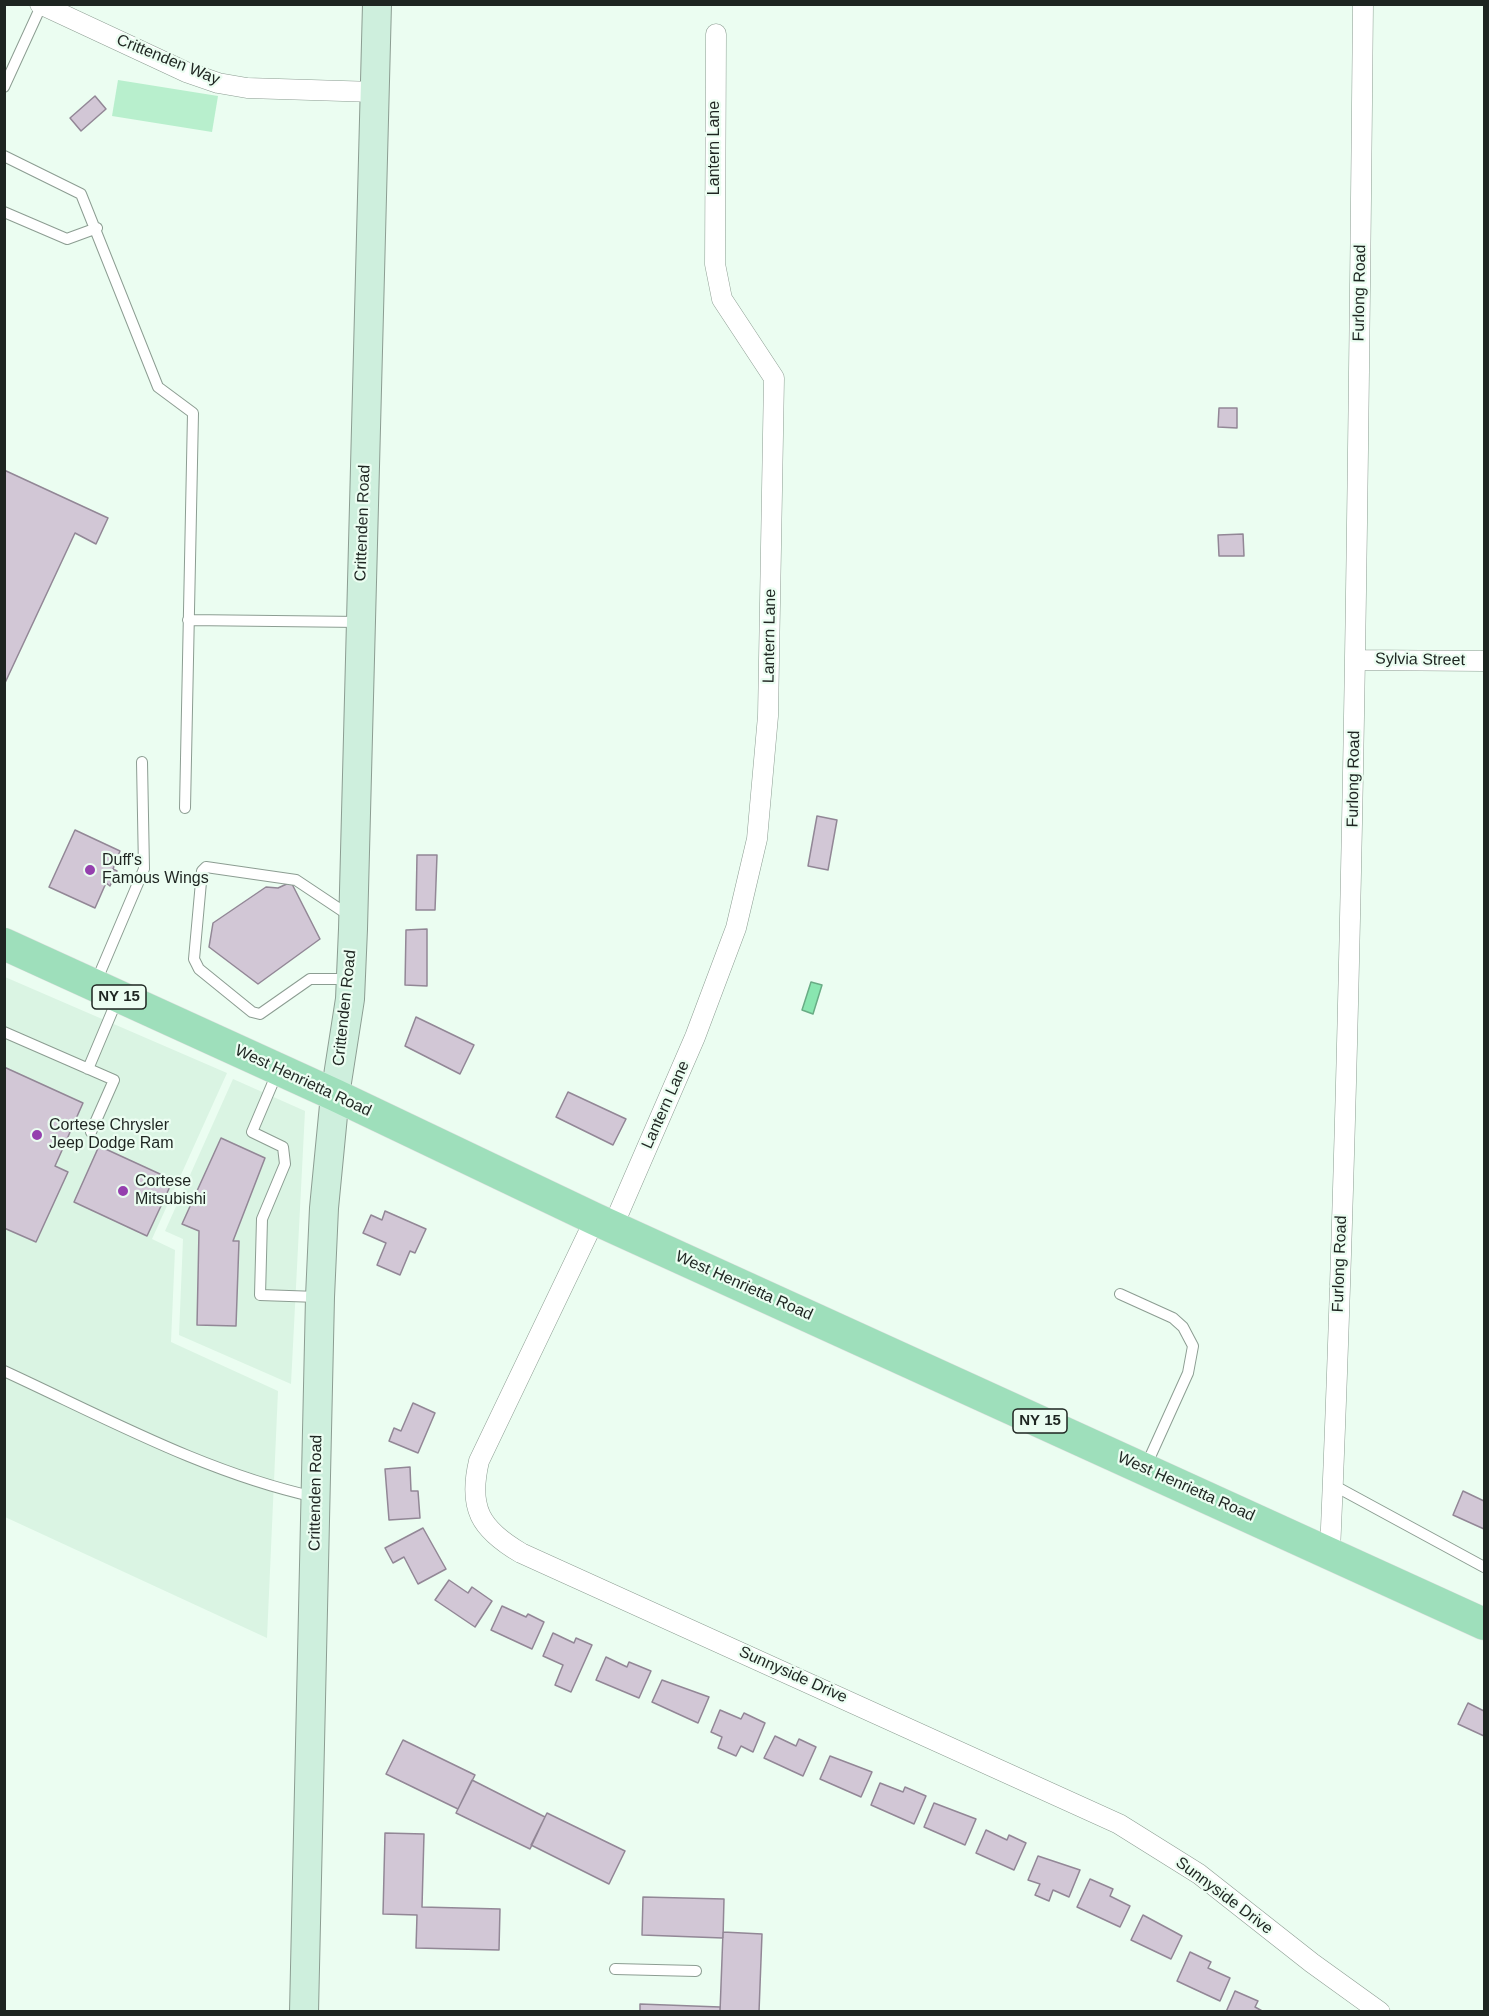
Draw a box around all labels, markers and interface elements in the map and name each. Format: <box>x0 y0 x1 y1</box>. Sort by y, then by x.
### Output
street label: Crittenden Way <box>114 31 222 89</box>
street label: Lantern Lane <box>705 101 725 195</box>
street label: Furlong Road <box>1350 244 1370 342</box>
street label: Crittenden Road <box>351 464 375 582</box>
street label: Lantern Lane <box>760 589 780 683</box>
street label: Sylvia Street <box>1375 650 1465 670</box>
street label: Furlong Road <box>1344 730 1364 828</box>
place label: Duff's Famous Wings <box>102 851 209 889</box>
marker: Duff's Famous Wings <box>83 863 97 877</box>
street label: Crittenden Road <box>329 949 361 1067</box>
road number: NY 15 <box>92 985 146 1009</box>
street label: West Henrietta Road <box>232 1041 374 1121</box>
street label: Lantern Lane <box>638 1058 694 1152</box>
place label: Cortese Chrysler Jeep Dodge Ram <box>49 1116 174 1154</box>
marker: Cortese Chrysler Jeep Dodge Ram <box>30 1128 44 1142</box>
place label: Cortese Mitsubishi <box>135 1172 206 1210</box>
marker: Cortese Mitsubishi <box>116 1184 130 1198</box>
street label: Furlong Road <box>1329 1215 1351 1313</box>
street label: West Henrietta Road <box>672 1247 816 1325</box>
road number: NY 15 <box>1013 1409 1067 1433</box>
street label: Crittenden Road <box>305 1435 327 1551</box>
street label: West Henrietta Road <box>1114 1448 1258 1526</box>
street label: Sunnyside Drive <box>736 1643 850 1707</box>
street label: Sunnyside Drive <box>1172 1853 1276 1939</box>

